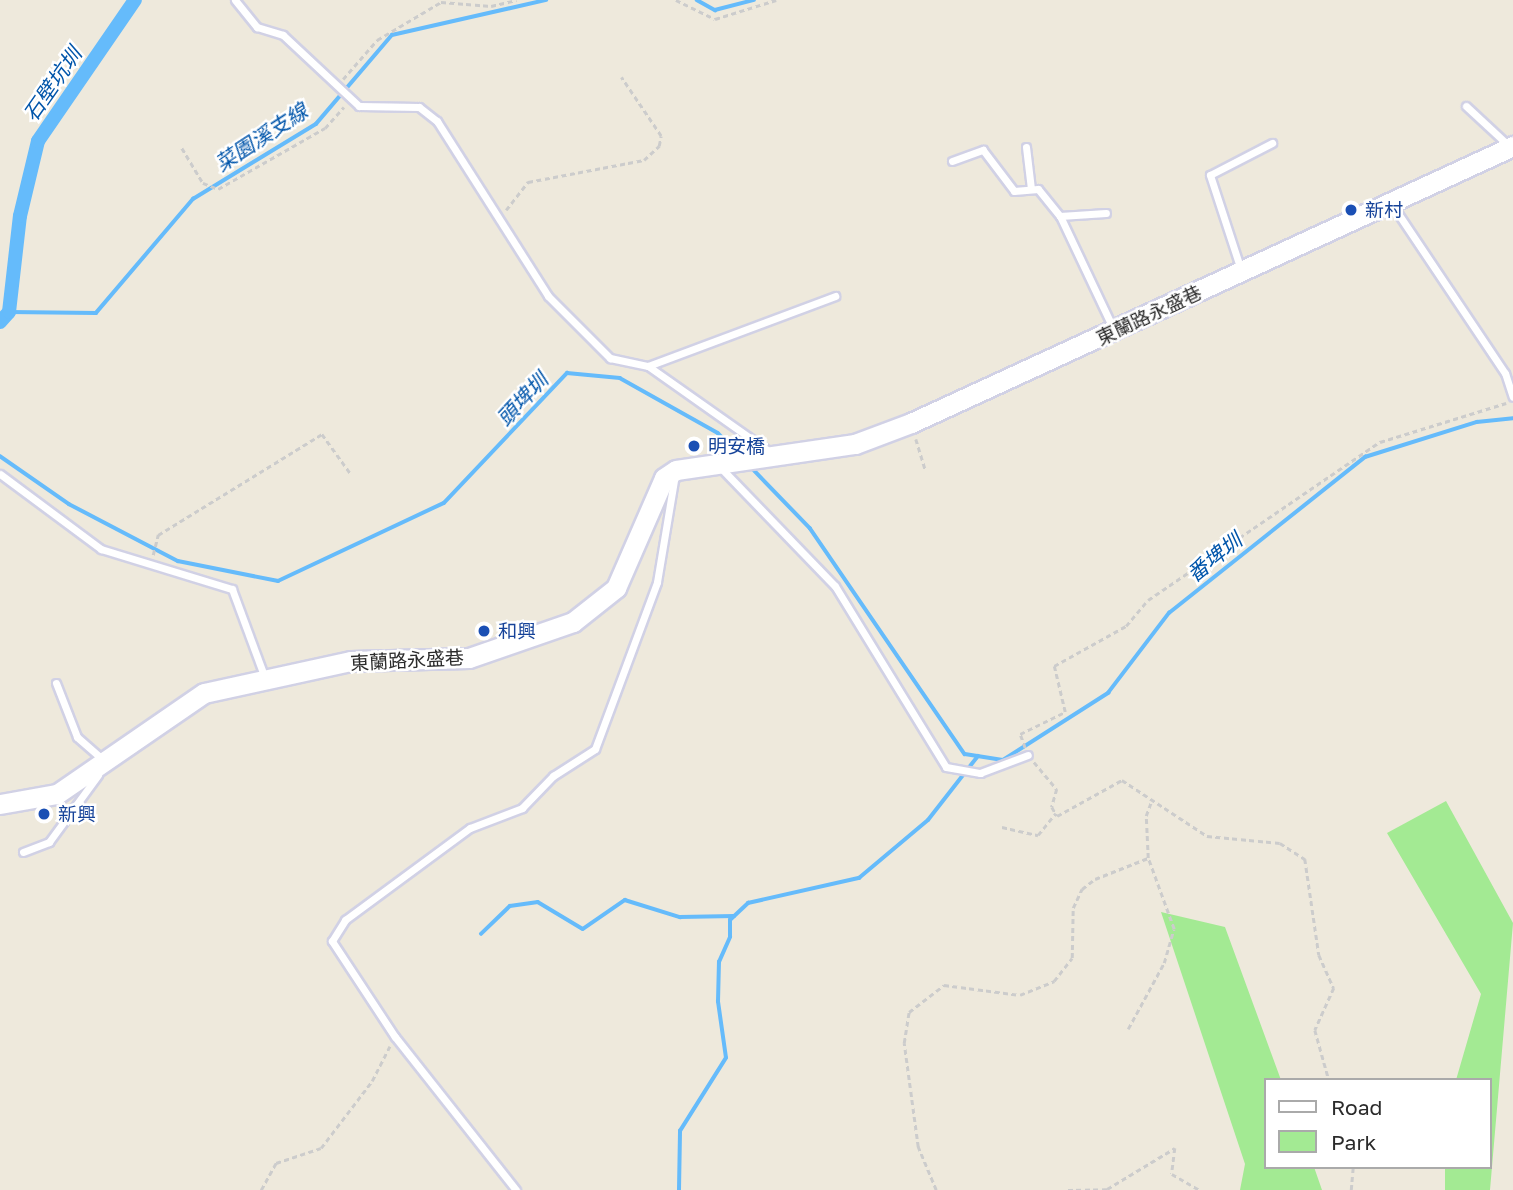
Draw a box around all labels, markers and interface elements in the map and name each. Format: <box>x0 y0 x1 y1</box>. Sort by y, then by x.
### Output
water label: 石壁坑圳 <box>18 42 86 126</box>
water label: 菜園溪支線 <box>210 98 312 176</box>
place label: 新村 <box>1365 199 1403 221</box>
marker: 新村 <box>1343 202 1359 218</box>
street label: 東蘭路永盛巷 <box>1093 281 1205 349</box>
water label: 頭埤圳 <box>491 367 553 431</box>
place label: 明安橋 <box>708 435 765 457</box>
marker: 明安橋 <box>686 438 702 454</box>
water label: 番埤圳 <box>1182 527 1246 587</box>
place label: 和興 <box>498 620 536 642</box>
marker: 和興 <box>476 623 492 639</box>
street label: 東蘭路永盛巷 <box>349 646 465 674</box>
place label: 新興 <box>58 803 96 825</box>
marker: 新興 <box>36 806 52 822</box>
legend <box>1264 1078 1492 1169</box>
text: Road <box>1331 1094 1382 1120</box>
text: Park <box>1331 1129 1376 1155</box>

